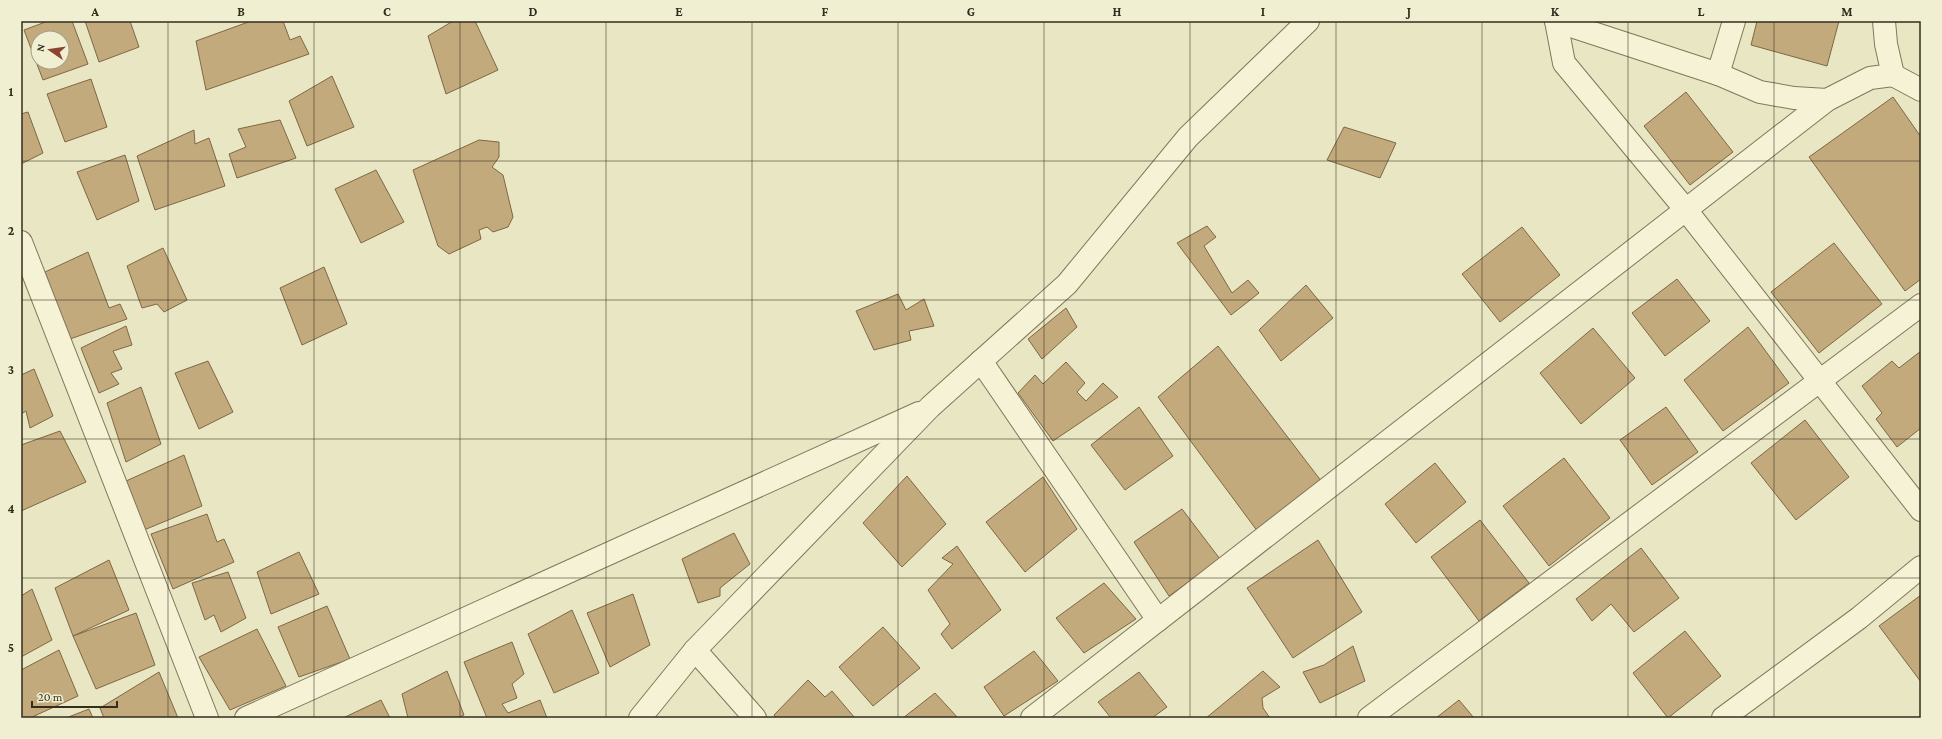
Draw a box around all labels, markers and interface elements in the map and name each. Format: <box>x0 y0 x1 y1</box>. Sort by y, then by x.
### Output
text: A <box>90 4 99 19</box>
text: B <box>237 4 245 19</box>
text: C <box>383 4 391 19</box>
text: D <box>529 4 538 19</box>
text: E <box>675 4 683 19</box>
text: F <box>822 4 829 19</box>
text: G <box>967 4 975 19</box>
text: H <box>1113 4 1122 19</box>
text: I <box>1261 4 1265 19</box>
text: J <box>1405 4 1411 19</box>
text: K <box>1551 4 1560 19</box>
text: L <box>1698 4 1705 19</box>
text: M <box>1841 4 1853 19</box>
north arrow <box>30 30 70 70</box>
text: N <box>34 42 47 53</box>
text: 1 <box>9 84 14 99</box>
text: 2 <box>8 223 15 238</box>
text: 3 <box>8 362 14 377</box>
text: 4 <box>7 501 15 516</box>
text: 5 <box>8 640 14 655</box>
scale bar <box>32 683 117 709</box>
text: 20 m <box>38 690 63 704</box>

